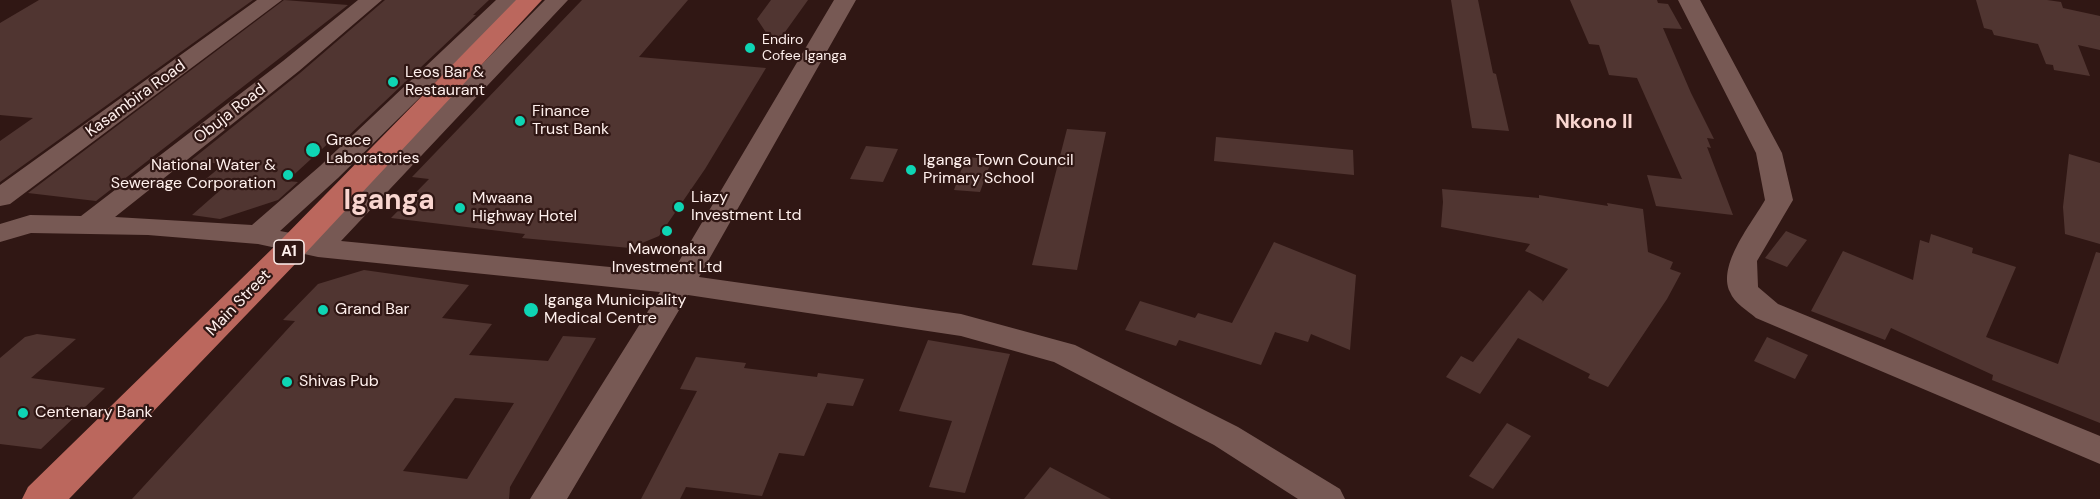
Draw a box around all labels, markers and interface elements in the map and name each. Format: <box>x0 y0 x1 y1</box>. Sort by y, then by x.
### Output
place label: Endiro Cofee Iganga <box>762 32 847 64</box>
marker: Endiro Cofee Iganga <box>743 41 757 55</box>
street label: Kasambira Road <box>82 56 190 142</box>
place label: Leos Bar & Restaurant <box>405 63 485 101</box>
marker: Leos Bar & Restaurant <box>386 75 400 89</box>
street label: Obuja Road <box>190 80 270 148</box>
place label: Finance Trust Bank <box>532 102 609 140</box>
district label: Nkono II <box>1555 111 1633 135</box>
marker: Finance Trust Bank <box>513 114 527 128</box>
place label: Grace Laboratories <box>326 131 419 169</box>
marker: Grace Laboratories <box>304 141 322 159</box>
place label: Iganga Town Council Primary School <box>923 151 1074 189</box>
place label: National Water & Sewerage Corporation <box>111 156 276 194</box>
marker: Iganga Town Council Primary School <box>904 163 918 177</box>
marker: National Water & Sewerage Corporation <box>281 168 295 182</box>
district label: Iganga <box>343 185 435 219</box>
place label: Liazy Investment Ltd <box>691 188 802 226</box>
place label: Mwaana Highway Hotel <box>472 189 577 227</box>
marker: Liazy Investment Ltd <box>672 200 686 214</box>
marker: Mwaana Highway Hotel <box>453 201 467 215</box>
marker: Mawonaka Investment Ltd <box>660 224 674 238</box>
road number: A1 <box>274 240 304 264</box>
place label: Mawonaka Investment Ltd <box>612 240 722 278</box>
street label: Main Street <box>203 266 275 340</box>
place label: Iganga Municipality Medical Centre <box>544 291 686 329</box>
place label: Grand Bar <box>335 300 409 320</box>
marker: Iganga Municipality Medical Centre <box>522 301 540 319</box>
marker: Grand Bar <box>316 303 330 317</box>
place label: Shivas Pub <box>299 372 379 392</box>
marker: Shivas Pub <box>280 375 294 389</box>
place label: Centenary Bank <box>35 403 152 423</box>
marker: Centenary Bank <box>16 406 30 420</box>

